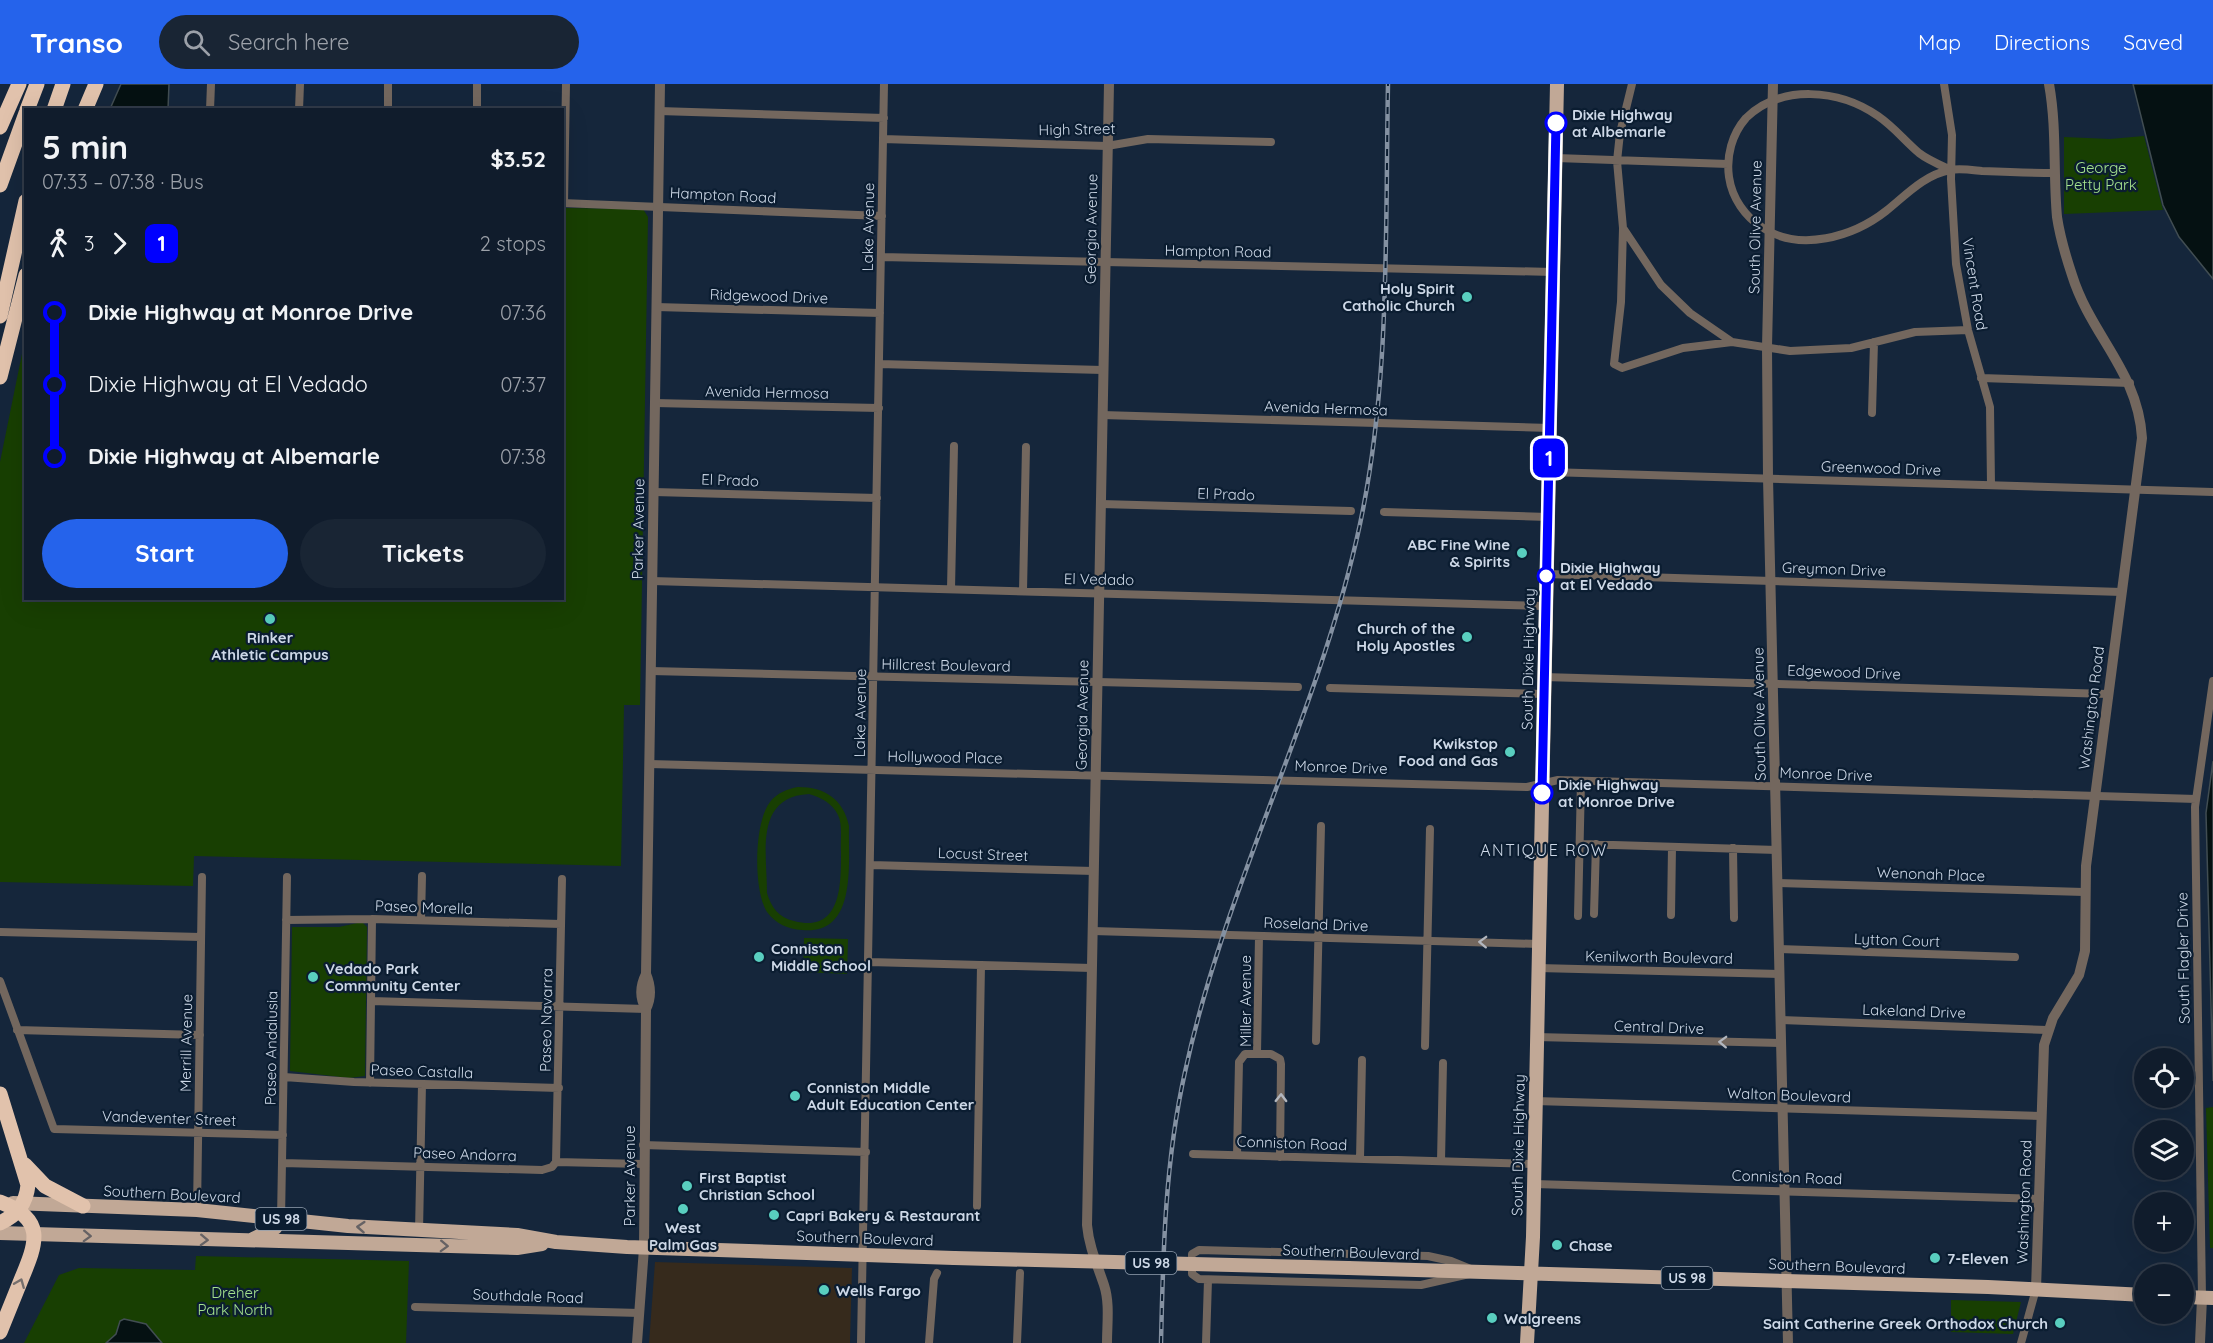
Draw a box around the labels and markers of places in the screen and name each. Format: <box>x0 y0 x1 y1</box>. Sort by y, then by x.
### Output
place label: Dixie Highway at Albemarle <box>1572 105 1673 141</box>
marker: Dixie Highway at Albemarle <box>1545 112 1567 134</box>
place label: Holy Spirit Catholic Church <box>1343 279 1455 315</box>
marker: Holy Spirit Catholic Church <box>1460 290 1474 304</box>
place label: ABC Fine Wine & Spirits <box>1408 535 1510 571</box>
marker: ABC Fine Wine & Spirits <box>1515 546 1529 560</box>
place label: Dixie Highway at El Vedado <box>1560 558 1661 594</box>
marker: Dixie Highway at El Vedado <box>1537 567 1555 585</box>
marker: Rinker Athletic Campus <box>263 612 277 626</box>
place label: Church of the Holy Apostles <box>1356 619 1455 655</box>
place label: Rinker Athletic Campus <box>212 628 328 664</box>
marker: Church of the Holy Apostles <box>1460 630 1474 644</box>
place label: Kwikstop Food and Gas <box>1398 734 1498 770</box>
marker: Kwikstop Food and Gas <box>1503 745 1517 759</box>
place label: Dixie Highway at Monroe Drive <box>1558 775 1675 811</box>
marker: Dixie Highway at Monroe Drive <box>1531 782 1553 804</box>
place label: Conniston Middle School <box>771 939 871 975</box>
marker: Conniston Middle School <box>752 950 766 964</box>
place label: Vedado Park Community Center <box>325 959 461 995</box>
marker: Vedado Park Community Center <box>306 970 320 984</box>
place label: Conniston Middle Adult Education Center <box>807 1078 975 1114</box>
marker: Conniston Middle Adult Education Center <box>788 1089 802 1103</box>
place label: First Baptist Christian School <box>699 1168 815 1204</box>
marker: First Baptist Christian School <box>680 1179 694 1193</box>
marker: West Palm Gas <box>676 1202 690 1216</box>
place label: Capri Bakery & Restaurant <box>786 1206 981 1225</box>
marker: Capri Bakery & Restaurant <box>767 1208 781 1222</box>
place label: West Palm Gas <box>649 1218 717 1254</box>
place label: Chase <box>1569 1236 1613 1255</box>
marker: Chase <box>1550 1238 1564 1252</box>
place label: 7-Eleven <box>1947 1249 2009 1268</box>
marker: 7-Eleven <box>1928 1251 1942 1265</box>
place label: Wells Fargo <box>836 1281 921 1300</box>
marker: Wells Fargo <box>817 1283 831 1297</box>
place label: Walgreens <box>1504 1309 1581 1328</box>
marker: Walgreens <box>1485 1311 1499 1325</box>
place label: Saint Catherine Greek Orthodox Church <box>1763 1314 2048 1333</box>
marker: Saint Catherine Greek Orthodox Church <box>2053 1316 2067 1330</box>

